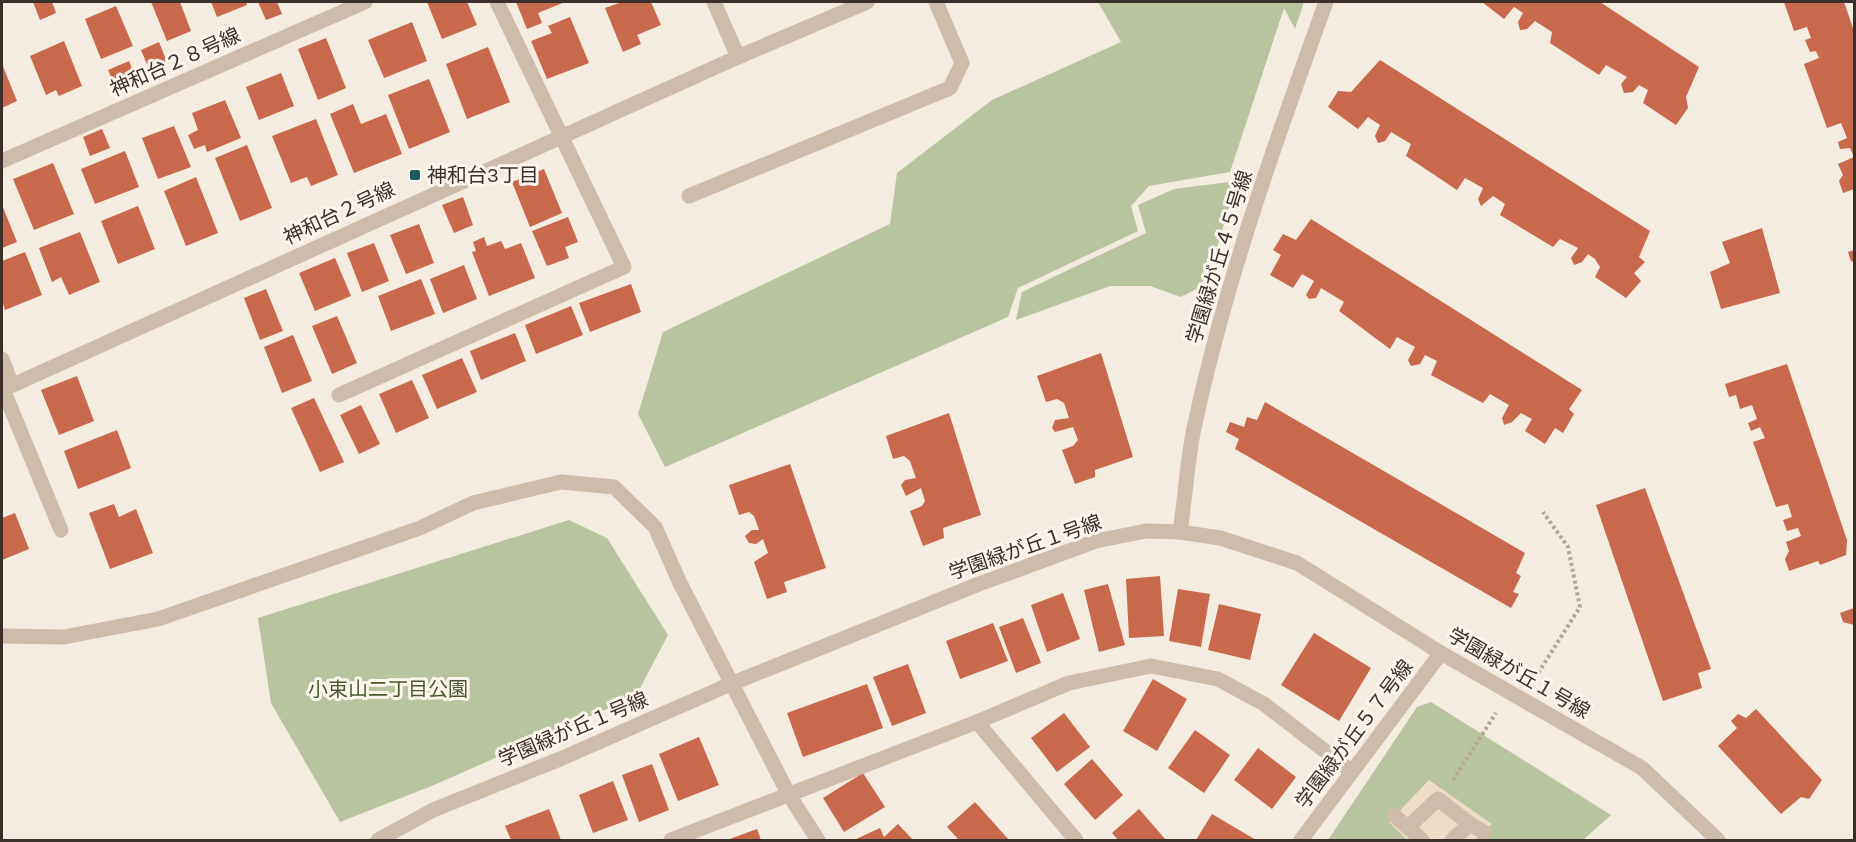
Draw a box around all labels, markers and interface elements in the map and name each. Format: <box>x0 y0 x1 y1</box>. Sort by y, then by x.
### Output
street label: 神和台２８号線 <box>107 23 244 101</box>
place label: 神和台3丁目 <box>427 164 539 187</box>
marker: 神和台3丁目 <box>408 168 422 182</box>
street label: 学園緑が丘４５号線 <box>1182 168 1257 347</box>
street label: 神和台２号線 <box>280 178 398 249</box>
street label: 学園緑が丘１号線 <box>946 511 1105 584</box>
street label: 学園緑が丘１号線 <box>1444 623 1594 723</box>
street label: 学園緑が丘５７号線 <box>1291 656 1418 813</box>
park label: 小束山二丁目公園 <box>308 678 468 701</box>
street label: 学園緑が丘１号線 <box>495 688 651 771</box>

